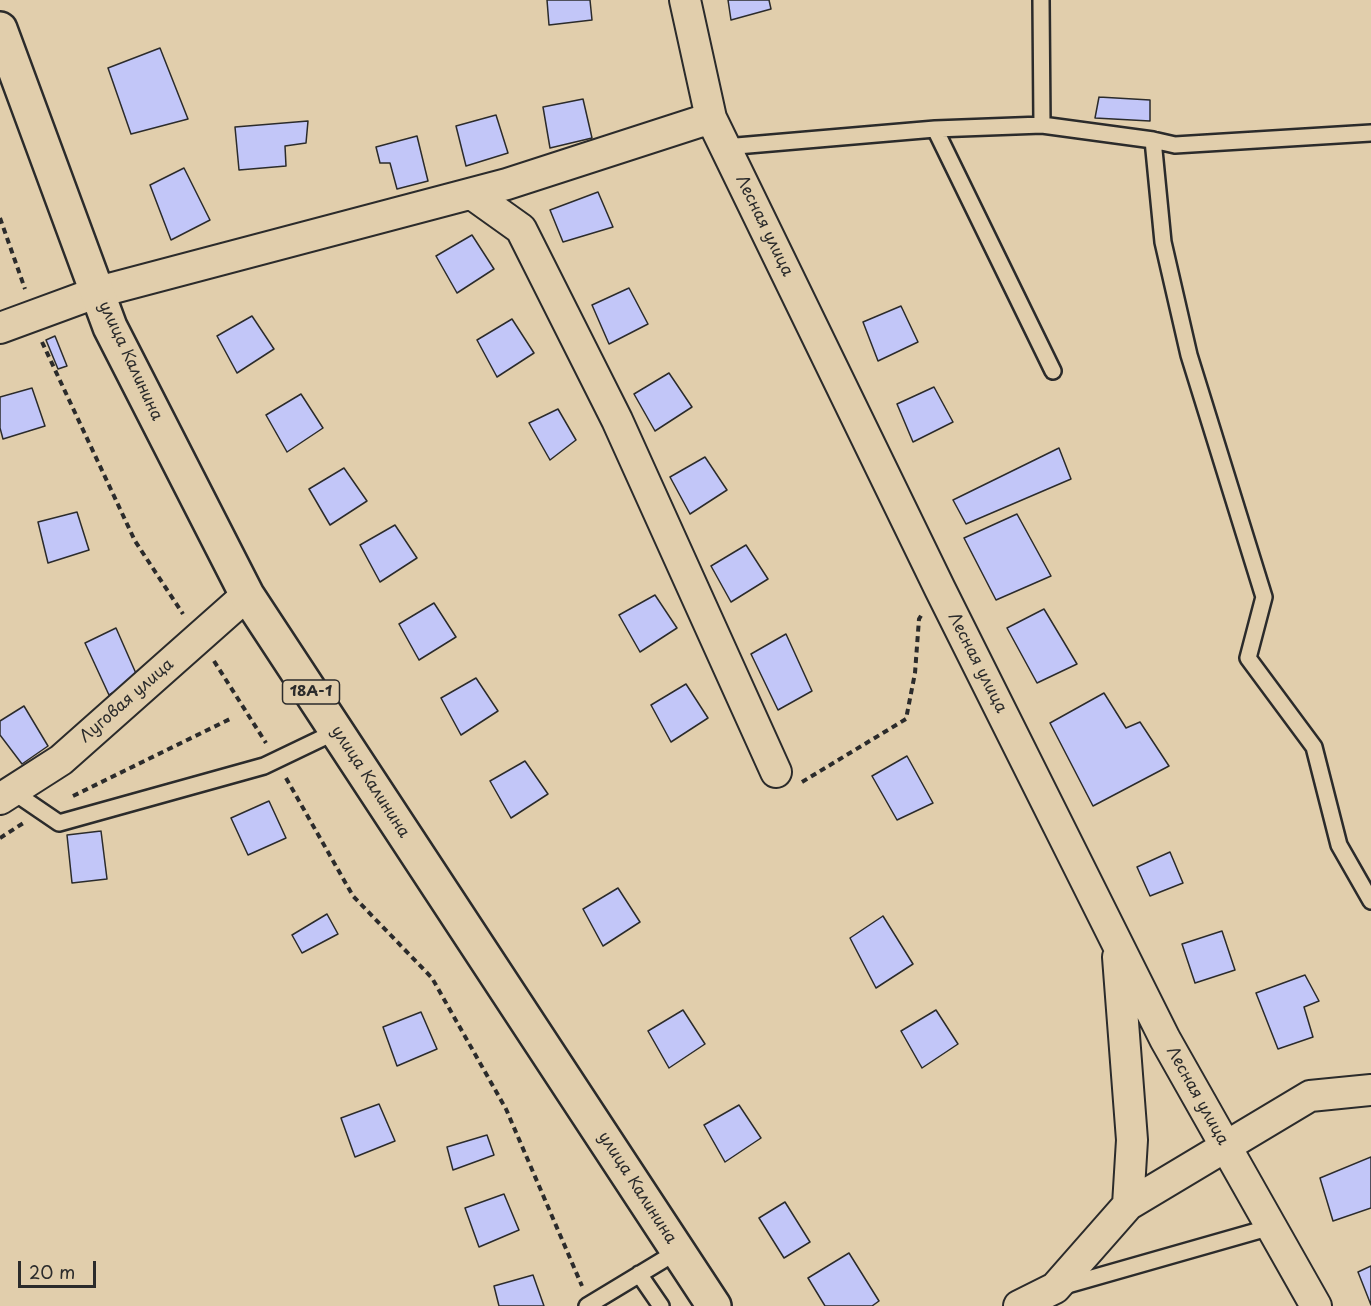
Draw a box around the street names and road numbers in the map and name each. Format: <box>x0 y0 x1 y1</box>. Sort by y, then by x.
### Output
street label: Лесная улица <box>731 172 797 280</box>
street label: улица Калинина <box>94 298 166 424</box>
street label: Лесная улица <box>944 610 1010 716</box>
street label: Луговая улица <box>76 655 178 747</box>
road number: 18А-1 <box>282 680 340 704</box>
street label: улица Калинина <box>327 722 413 842</box>
street label: Лесная улица <box>1162 1043 1232 1149</box>
street label: улица Калинина <box>594 1128 680 1248</box>

